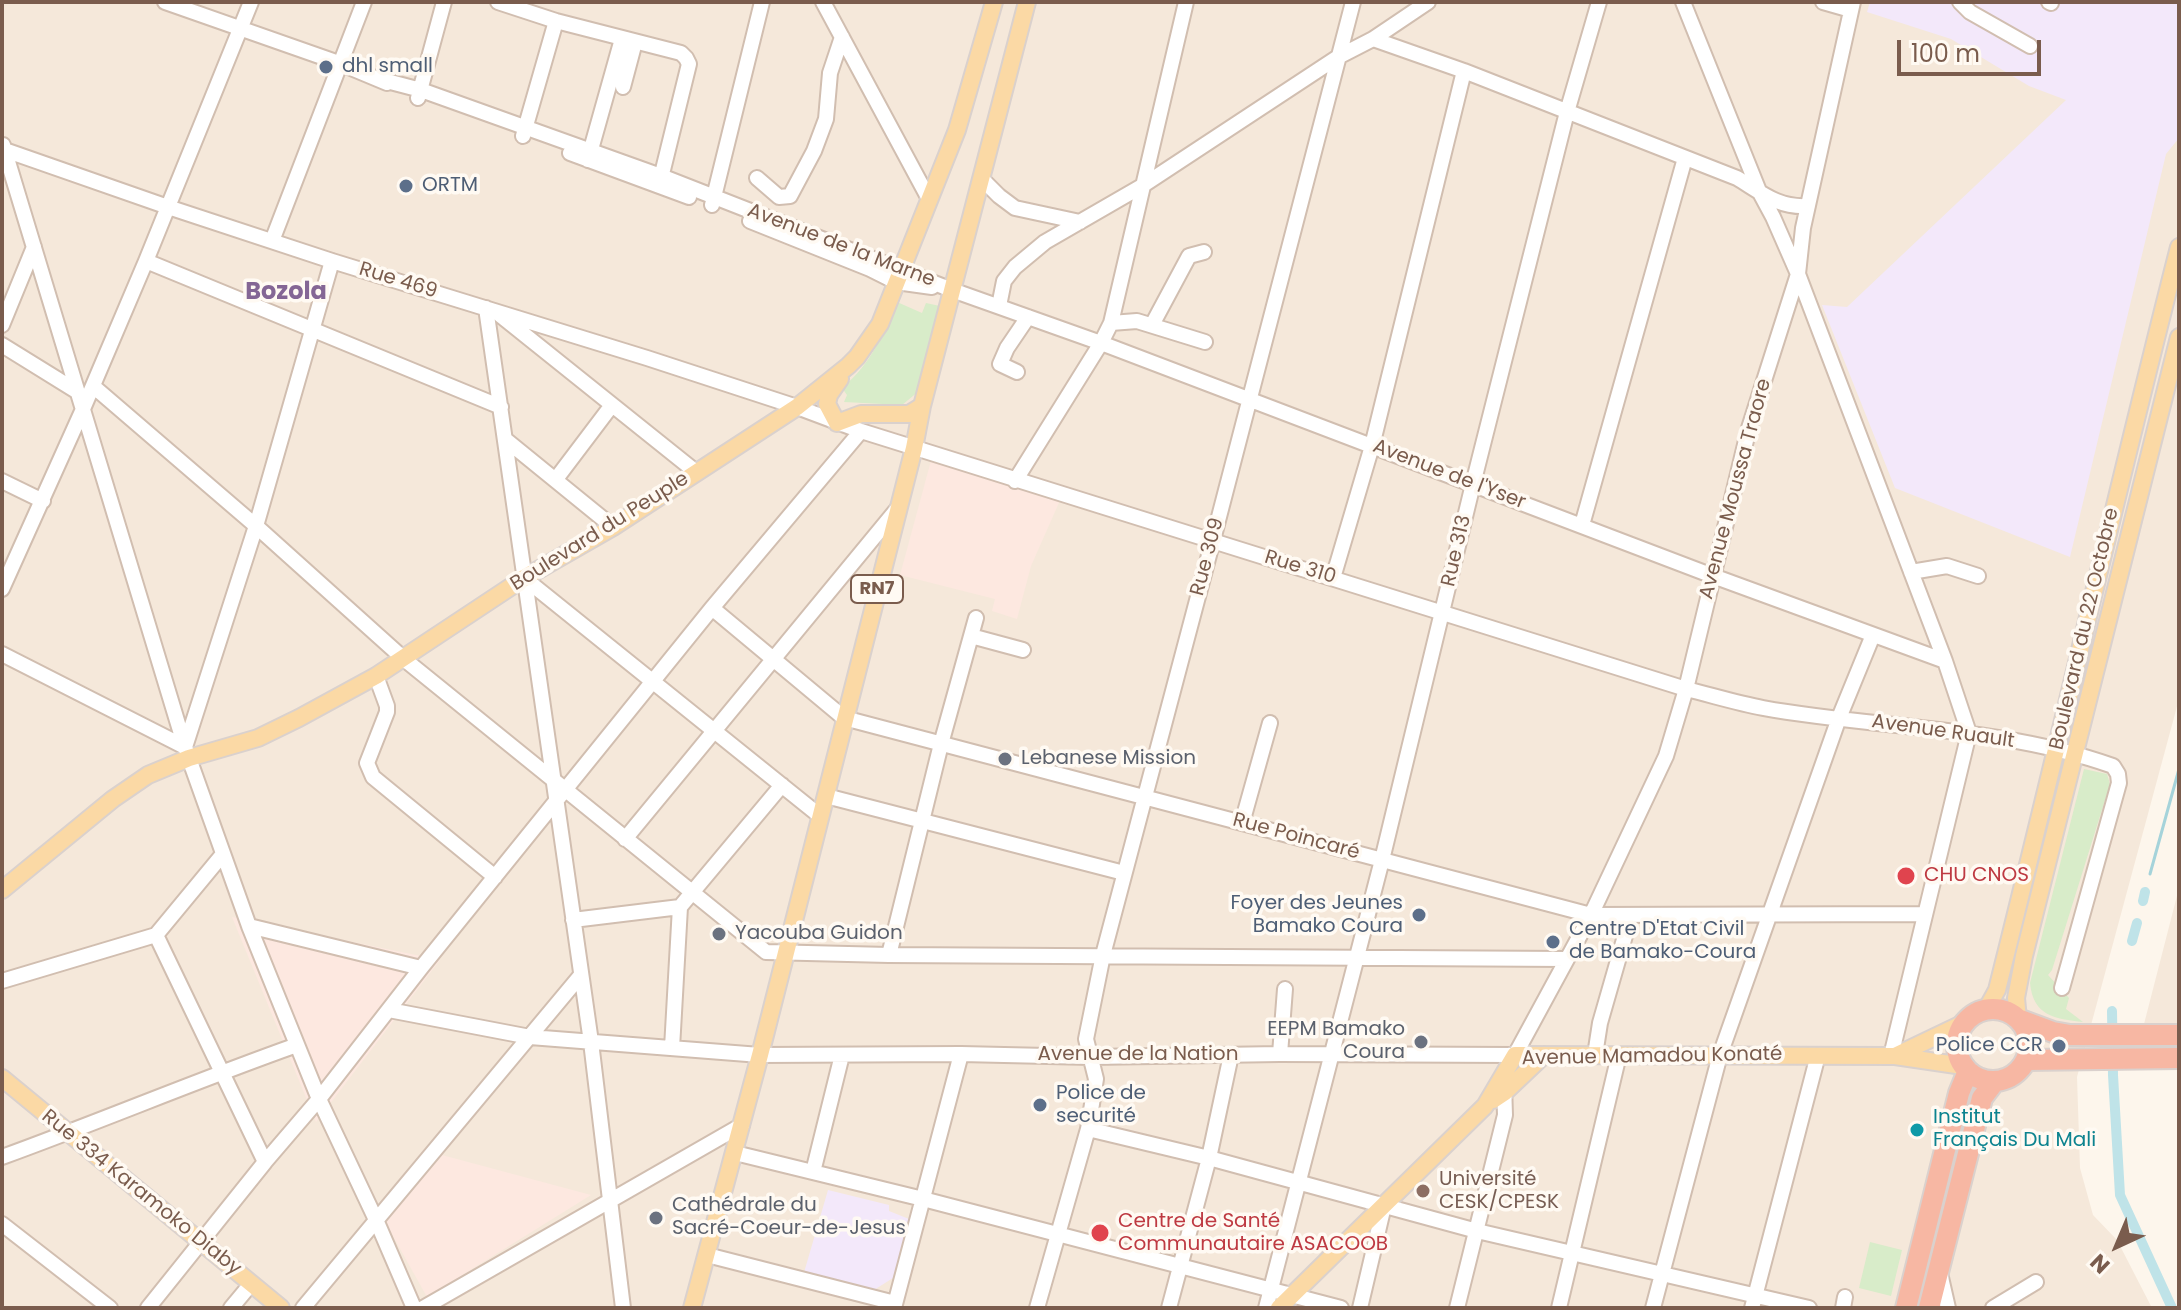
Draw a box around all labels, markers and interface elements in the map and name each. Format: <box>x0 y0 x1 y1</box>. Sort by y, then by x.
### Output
scale bar <box>1901 24 2045 74</box>
text: 100 m <box>1911 37 1980 70</box>
place label: dhl small <box>342 55 433 79</box>
marker: dhl small <box>317 58 335 76</box>
place label: ORTM <box>422 174 478 198</box>
marker: ORTM <box>397 177 415 195</box>
street label: Avenue de la Marne <box>744 199 938 293</box>
street label: Rue 469 <box>356 258 440 304</box>
district label: Bozola <box>245 279 327 307</box>
street label: Avenue Moussa Traore <box>1695 376 1777 602</box>
street label: Avenue de l'Yser <box>1369 435 1529 515</box>
street label: Boulevard du Peuple <box>506 467 694 597</box>
street label: Boulevard du 22 Octobre <box>2045 506 2125 752</box>
street label: Rue 313 <box>1437 513 1477 589</box>
street label: Rue 309 <box>1186 515 1230 599</box>
street label: Rue 310 <box>1261 546 1339 590</box>
road number: RN7 <box>851 575 903 603</box>
street label: Avenue Ruault <box>1870 710 2016 754</box>
place label: Lebanese Mission <box>1021 747 1196 771</box>
marker: Lebanese Mission <box>996 750 1014 768</box>
street label: Rue Poincaré <box>1230 809 1362 865</box>
place label: CHU CNOS <box>1924 864 2029 888</box>
marker: CHU CNOS <box>1895 865 1917 887</box>
place label: Foyer des Jeunes Bamako Coura <box>1231 892 1403 939</box>
marker: Foyer des Jeunes Bamako Coura <box>1410 906 1428 924</box>
place label: Centre D'Etat Civil de Bamako-Coura <box>1569 918 1756 965</box>
place label: Yacouba Guidon <box>735 922 903 946</box>
marker: Yacouba Guidon <box>710 925 728 943</box>
marker: Centre D'Etat Civil de Bamako-Coura <box>1544 933 1562 951</box>
place label: EEPM Bamako Coura <box>1267 1018 1405 1065</box>
marker: EEPM Bamako Coura <box>1412 1033 1430 1051</box>
place label: Police CCR <box>1936 1034 2043 1058</box>
marker: Police CCR <box>2050 1037 2068 1055</box>
street label: Avenue de la Nation <box>1038 1043 1238 1067</box>
street label: Avenue Mamadou Konaté <box>1522 1043 1782 1071</box>
place label: Police de securité <box>1056 1082 1146 1129</box>
marker: Police de securité <box>1031 1096 1049 1114</box>
street label: Rue 334 Karamoko Diaby <box>36 1105 246 1281</box>
place label: Institut Français Du Mali <box>1933 1106 2096 1153</box>
marker: Institut Français Du Mali <box>1908 1121 1926 1139</box>
place label: Université CESK/CPESK <box>1439 1168 1559 1215</box>
marker: Université CESK/CPESK <box>1414 1182 1432 1200</box>
place label: Cathédrale du Sacré-Coeur-de-Jesus <box>672 1194 906 1241</box>
north arrow <box>2077 1206 2157 1286</box>
marker: Cathédrale du Sacré-Coeur-de-Jesus <box>647 1209 665 1227</box>
place label: Centre de Santé Communautaire ASACOOB <box>1118 1210 1388 1257</box>
marker: Centre de Santé Communautaire ASACOOB <box>1089 1222 1111 1244</box>
text: N <box>2083 1247 2117 1281</box>

